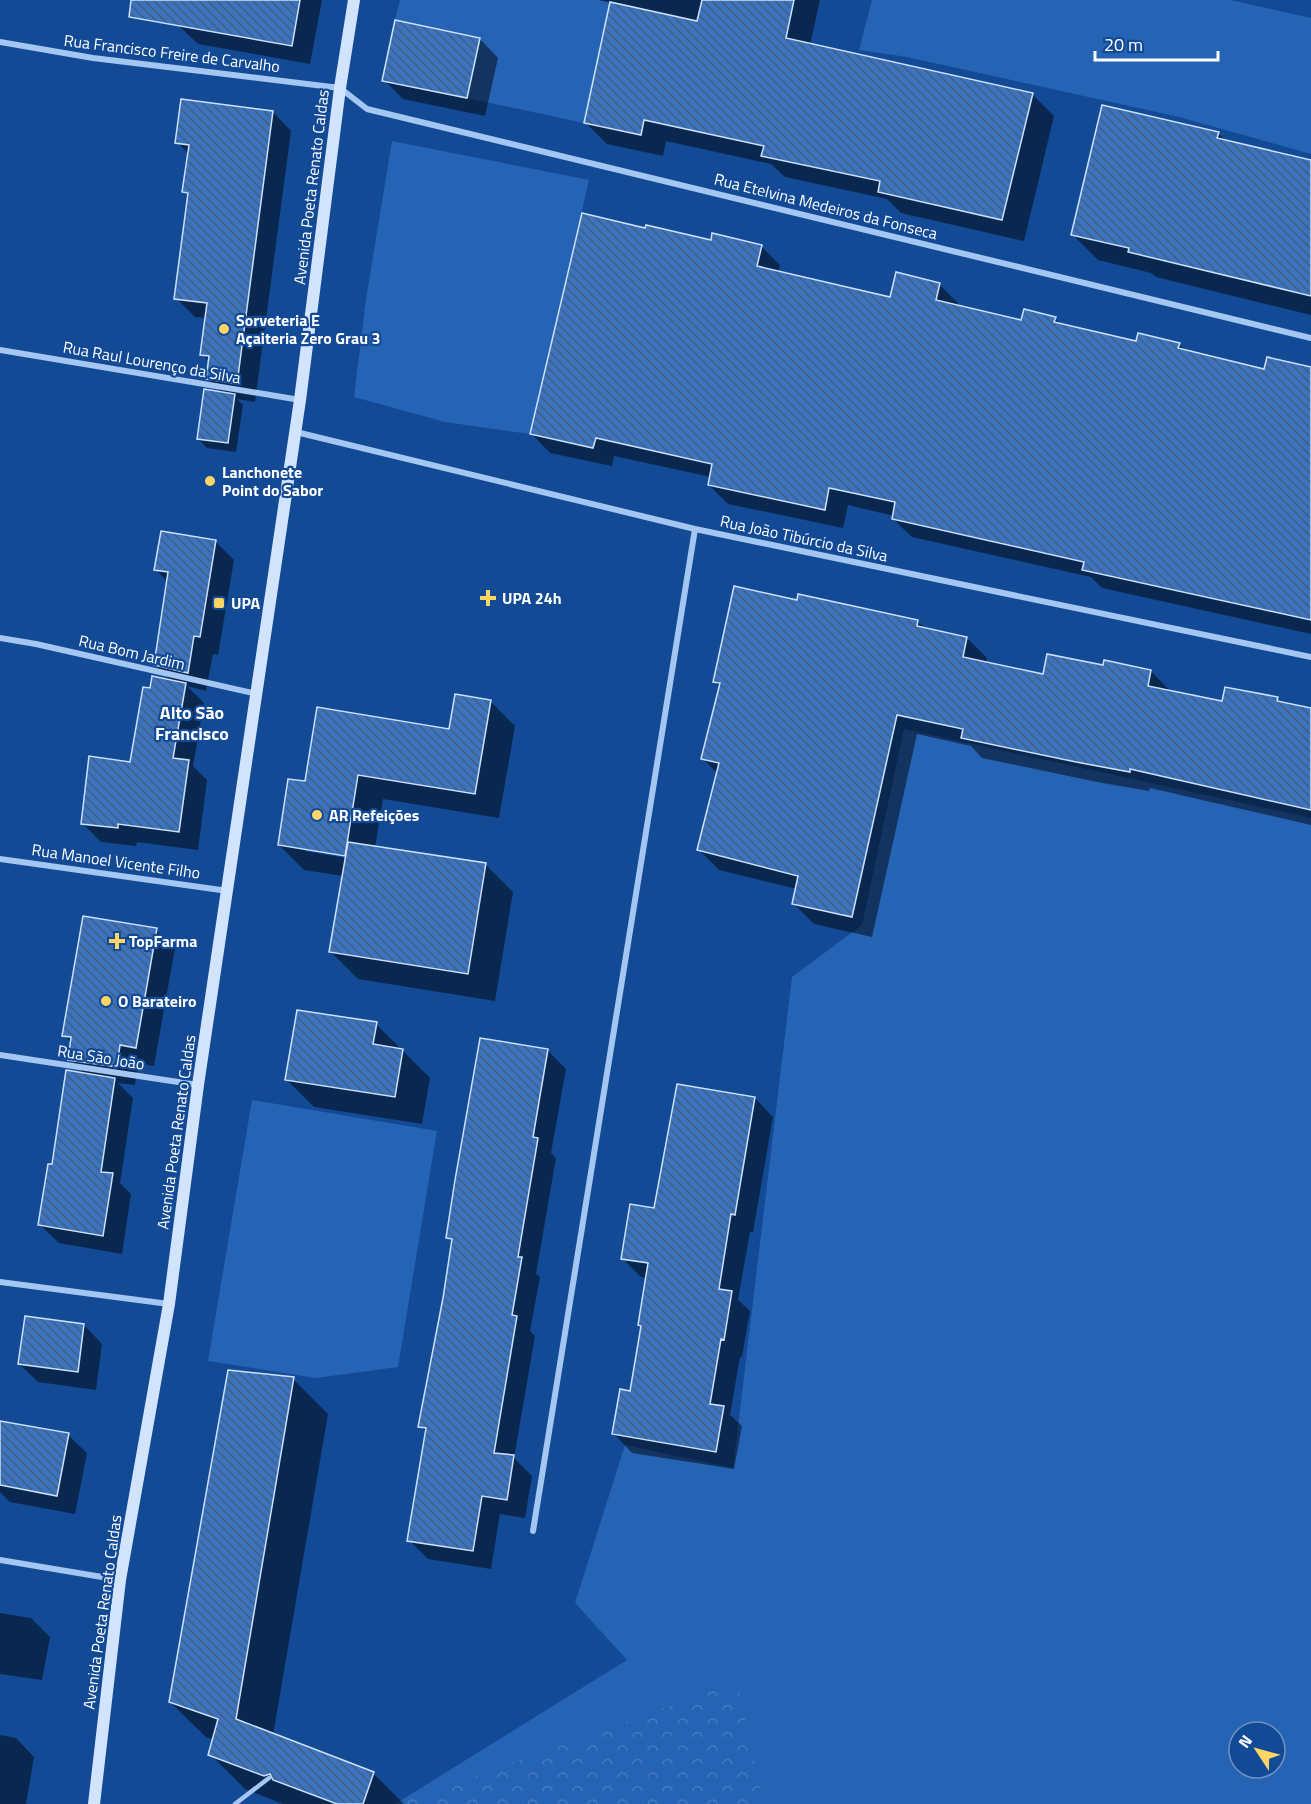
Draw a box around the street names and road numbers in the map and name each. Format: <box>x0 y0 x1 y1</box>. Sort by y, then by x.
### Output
street label: Rua Francisco Freire de Carvalho <box>63 28 281 78</box>
street label: Avenida Poeta Renato Caldas <box>287 88 335 286</box>
street label: Rua Etelvina Medeiros da Fonseca <box>712 167 940 245</box>
street label: Rua Raul Lourenço da Silva <box>61 335 243 389</box>
street label: Rua João Tibúrcio da Silva <box>718 508 890 568</box>
street label: Rua Bom Jardim <box>77 628 187 676</box>
street label: Rua Manoel Vicente Filho <box>30 837 202 885</box>
street label: Avenida Poeta Renato Caldas <box>150 1033 202 1231</box>
street label: Rua São João <box>56 1038 146 1076</box>
street label: Avenida Poeta Renato Caldas <box>76 1513 128 1711</box>

